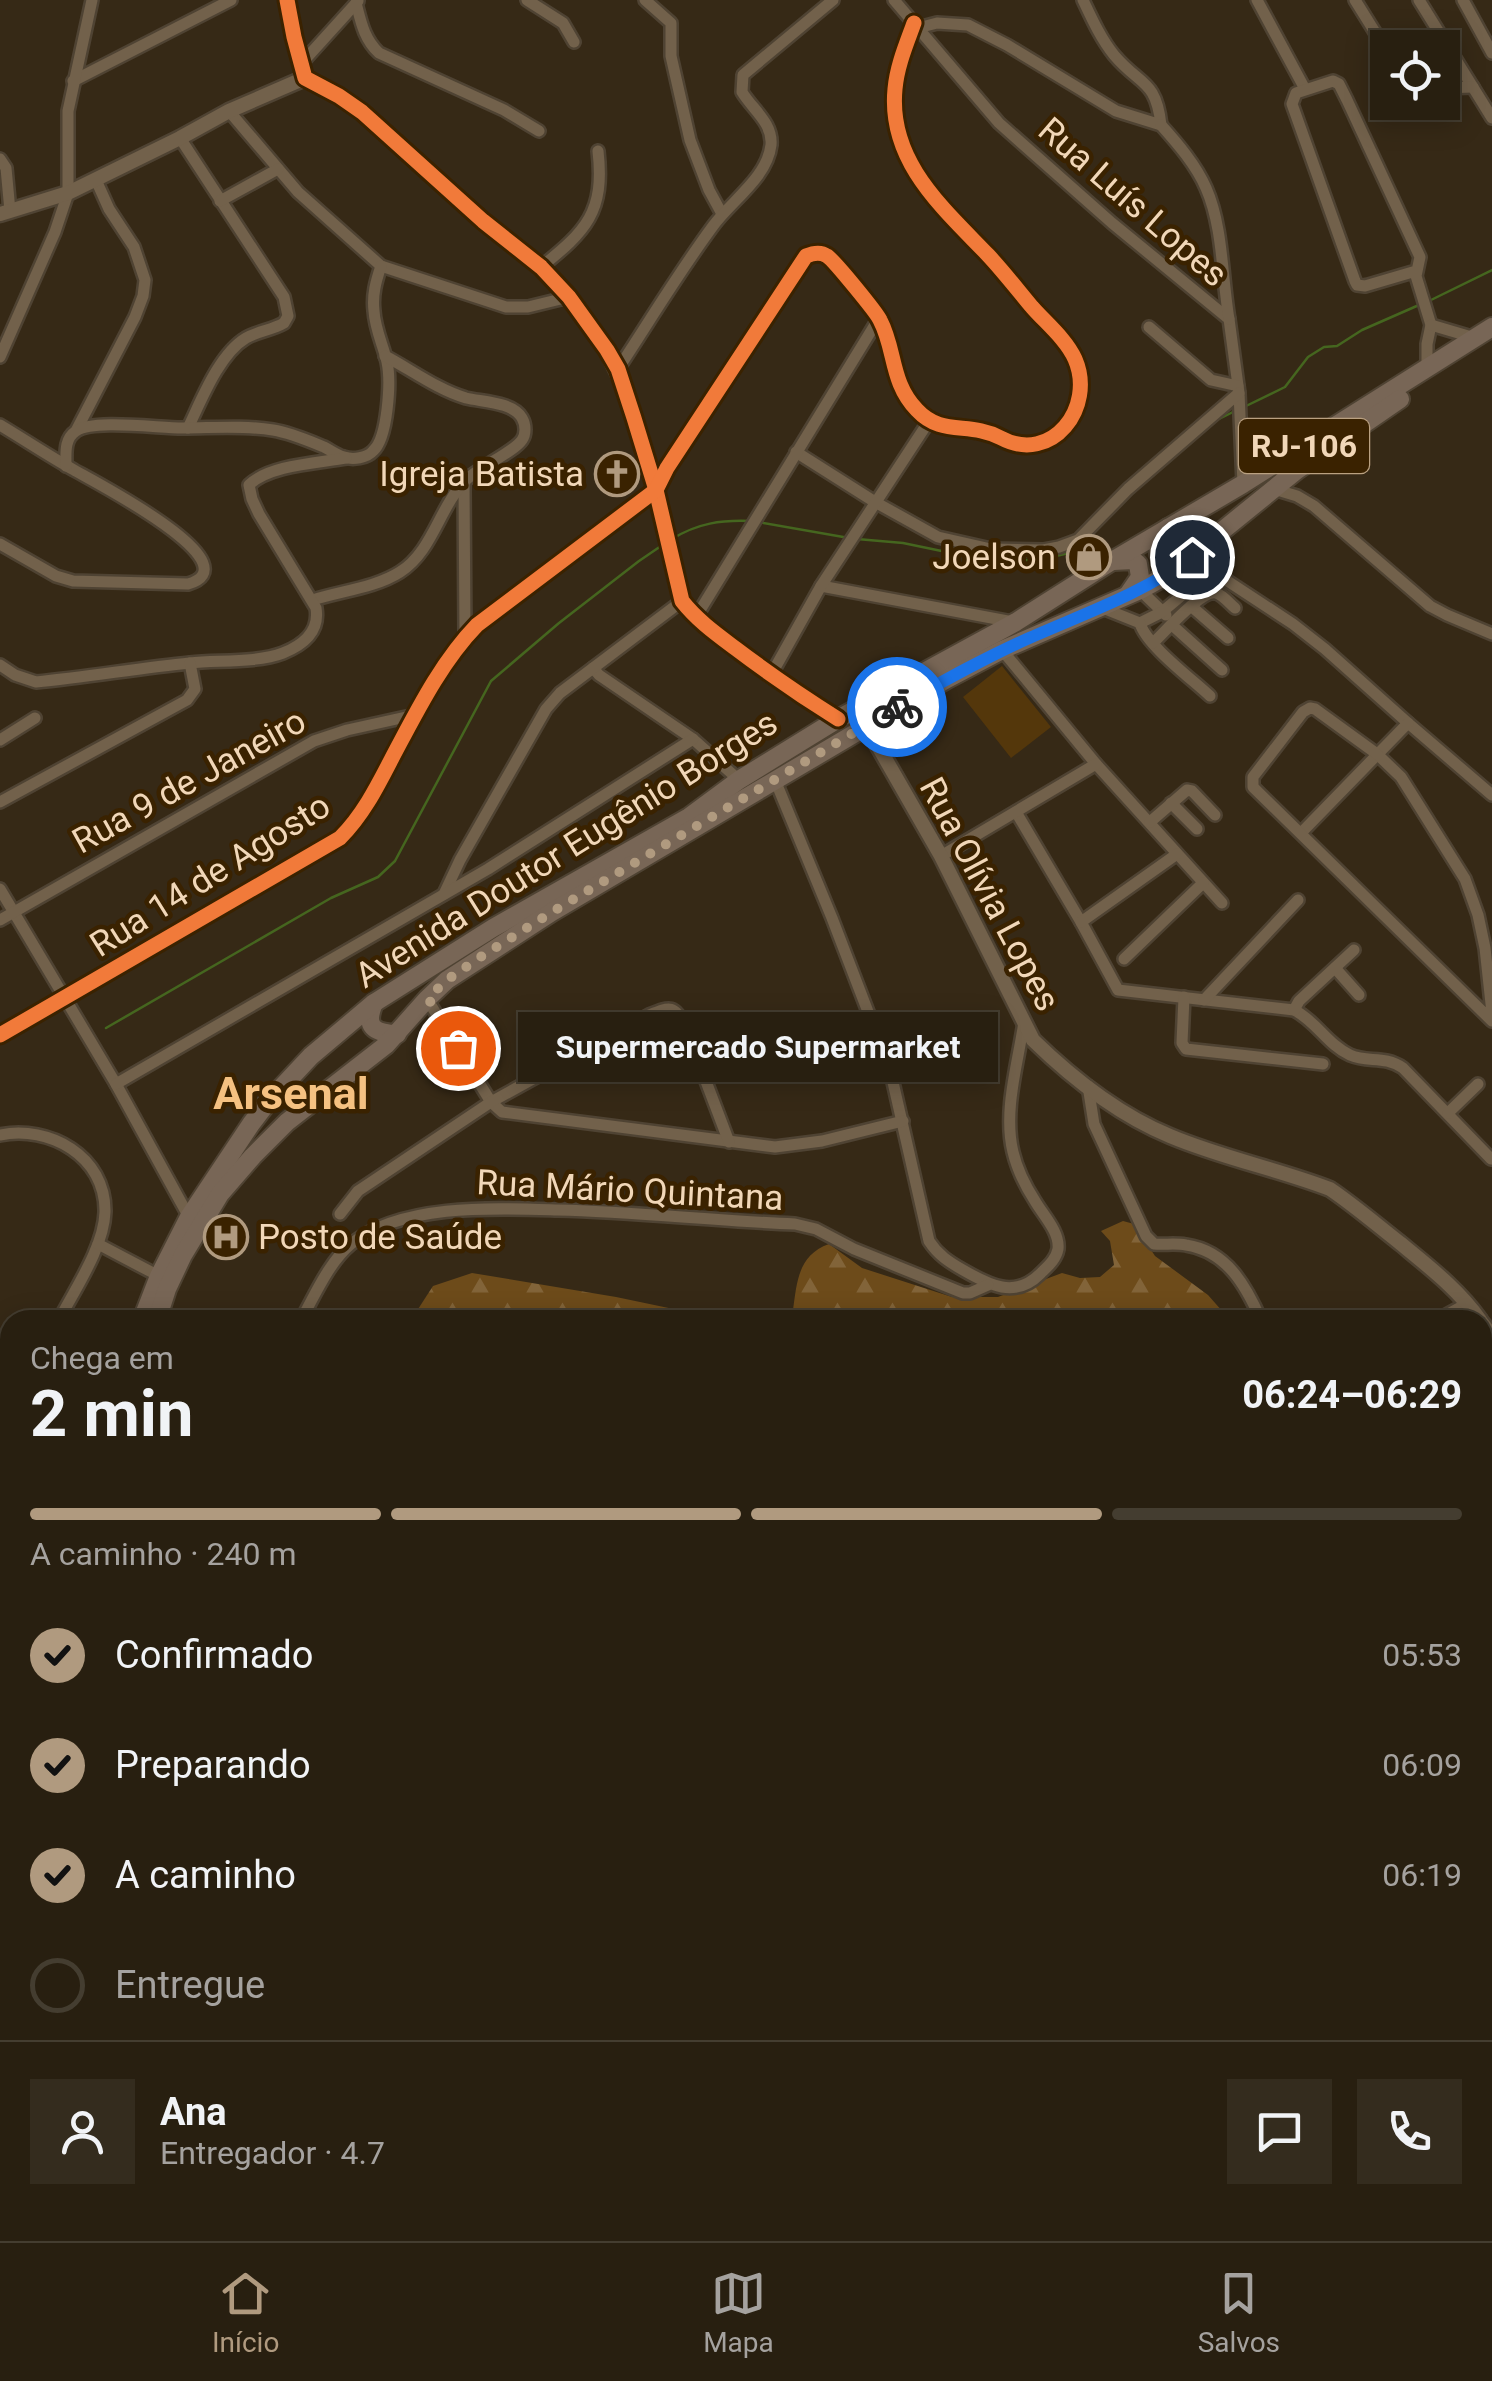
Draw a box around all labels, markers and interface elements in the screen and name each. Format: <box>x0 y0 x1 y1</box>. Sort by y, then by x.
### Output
map controls <box>1370 30 1460 120</box>
button: locate <box>1370 30 1460 120</box>
street label: Rua Luís Lopes <box>1030 109 1235 295</box>
road number: RJ-106 <box>1239 419 1369 473</box>
church icon: Igreja Batista <box>594 451 640 497</box>
place label: Igreja Batista <box>379 454 584 495</box>
pin <box>1150 515 1235 600</box>
icon: home <box>1165 530 1220 585</box>
shop icon: Joelson <box>1066 534 1112 580</box>
place label: Joelson <box>932 537 1056 578</box>
courier <box>847 657 947 757</box>
icon: bike <box>870 680 925 735</box>
street label: Rua 9 de Janeiro <box>66 700 313 862</box>
street label: Avenida Doutor Eugênio Borges <box>348 702 785 997</box>
street label: Rua Olívia Lopes <box>911 771 1068 1018</box>
street label: Rua 14 de Agosto <box>83 785 338 966</box>
pin <box>416 1006 501 1091</box>
callout: Supermercado Supermarket <box>518 1013 998 1083</box>
icon: bag <box>431 1021 486 1076</box>
text: Supermercado Supermarket <box>556 1028 960 1066</box>
district label: Arsenal <box>213 1067 369 1120</box>
street label: Rua Mário Quintana <box>475 1162 784 1219</box>
hospital icon: Posto de Saúde <box>203 1214 249 1260</box>
place label: Posto de Saúde <box>258 1217 502 1258</box>
text: Chega em <box>30 1339 174 1377</box>
text: 06:24–06:29 <box>1242 1373 1462 1417</box>
text: 2 min <box>30 1376 193 1452</box>
text: A caminho · 240 m <box>30 1535 297 1573</box>
icon: check <box>30 1628 85 1683</box>
text: Confirmado <box>115 1633 313 1677</box>
text: 05:53 <box>1382 1636 1462 1674</box>
icon: check <box>30 1738 85 1793</box>
text: Preparando <box>115 1743 311 1787</box>
text: 06:09 <box>1382 1746 1462 1784</box>
icon: check <box>30 1848 85 1903</box>
text: A caminho <box>115 1853 296 1897</box>
text: 06:19 <box>1382 1856 1462 1894</box>
text: Entregue <box>115 1963 265 2007</box>
button: person <box>30 2079 135 2184</box>
button: chat <box>1227 2079 1332 2184</box>
button: phone <box>1357 2079 1462 2184</box>
text: Ana <box>160 2090 227 2134</box>
text: Entregador · 4.7 <box>160 2134 385 2172</box>
tab: Início <box>212 2266 279 2359</box>
tab: Mapa <box>703 2266 774 2359</box>
tab: Salvos <box>1198 2266 1280 2359</box>

